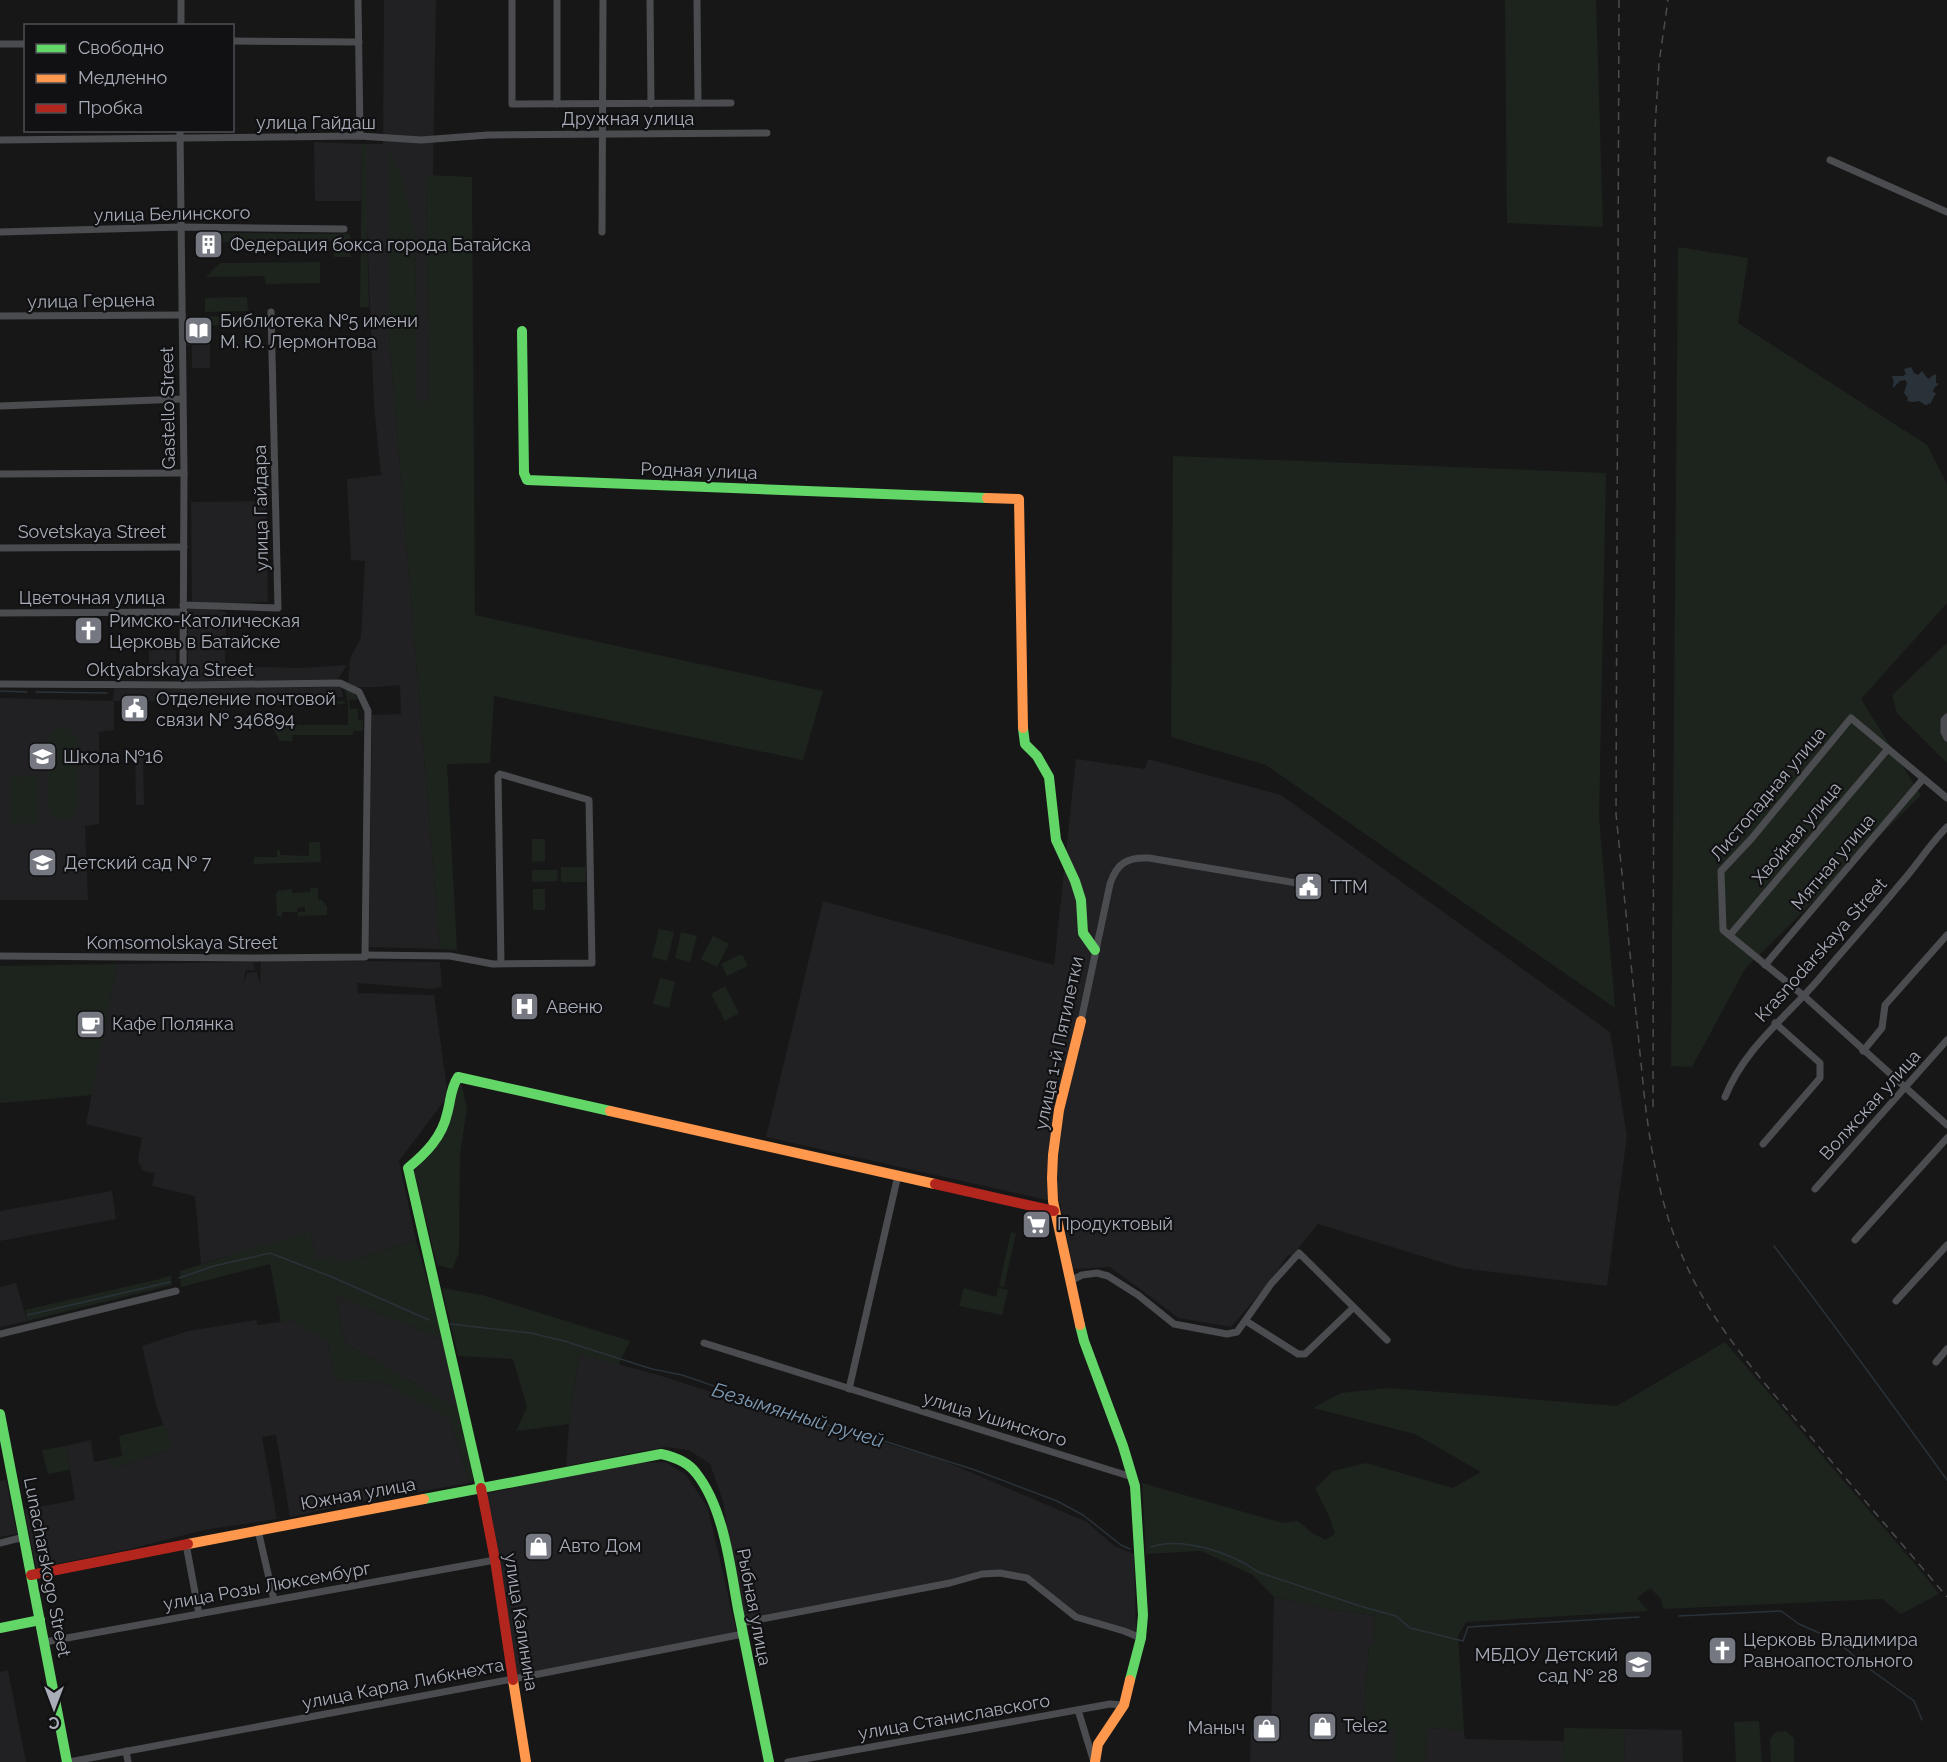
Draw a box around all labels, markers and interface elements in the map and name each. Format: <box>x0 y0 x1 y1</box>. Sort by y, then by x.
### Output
legend <box>24 24 234 132</box>
text: Свободно <box>78 37 164 58</box>
text: Медленно <box>78 67 167 88</box>
text: Пробка <box>78 97 143 118</box>
street label: Дружная улица <box>562 108 694 129</box>
street label: улица Гайдаш <box>256 112 376 133</box>
street label: улица Белинского <box>93 202 251 225</box>
building icon: Федерация бокса города Батайска <box>193 229 225 261</box>
place label: Федерация бокса города Батайска <box>230 234 531 255</box>
street label: улица Герцена <box>27 289 155 312</box>
place label: Библиотека №5 имени М. Ю. Лермонтова <box>220 310 418 352</box>
library icon: Библиотека №5 имени М. Ю. Лермонтова <box>183 315 215 347</box>
street label: Gastello Street <box>156 346 179 470</box>
street label: улица Гайдара <box>249 445 272 571</box>
street label: Родная улица <box>640 458 758 483</box>
street label: Sovetskaya Street <box>18 521 166 542</box>
street label: Цветочная улица <box>19 587 165 608</box>
place label: Римско-Католическая Церковь в Батайске <box>109 610 300 652</box>
church icon: Римско-Католическая Церковь в Батайске <box>72 615 104 647</box>
street label: Oktyabrskaya Street <box>86 659 254 680</box>
place label: Отделение почтовой связи № 346894 <box>156 688 336 730</box>
public building icon: Отделение почтовой связи № 346894 <box>119 693 151 725</box>
street label: Листопадная улица <box>1706 723 1830 865</box>
school or university icon: Школа №16 <box>26 741 58 773</box>
place label: Школа №16 <box>63 746 164 767</box>
street label: Хвойная улица <box>1748 777 1845 888</box>
street label: Мятная улица <box>1787 810 1879 914</box>
school or university icon: Детский сад № 7 <box>27 847 59 879</box>
place label: Детский сад № 7 <box>64 852 212 873</box>
public building icon: ТТМ <box>1293 871 1325 903</box>
street label: Krasnodarskaya Street <box>1750 873 1891 1026</box>
place label: ТТМ <box>1330 876 1368 897</box>
street label: Komsomolskaya Street <box>86 932 278 953</box>
street label: улица 1-й Пятилетки <box>1030 954 1087 1132</box>
hospital icon: Авеню <box>509 991 541 1023</box>
place label: Авеню <box>546 996 603 1017</box>
cafe icon: Кафе Полянка <box>75 1008 107 1040</box>
place label: Кафе Полянка <box>112 1013 234 1034</box>
street label: Волжская улица <box>1815 1045 1924 1164</box>
supermarket icon: Продуктовый <box>1020 1208 1052 1240</box>
place label: Продуктовый <box>1057 1213 1173 1234</box>
water label: Безымянный ручей <box>709 1377 887 1453</box>
street label: улица Ушинского <box>921 1387 1070 1451</box>
street label: Южная улица <box>299 1473 417 1514</box>
street label: Lunacharskogo Street <box>20 1475 75 1659</box>
shop icon: Авто Дом <box>522 1530 554 1562</box>
place label: Авто Дом <box>559 1535 641 1556</box>
street label: Рыбная улица <box>733 1546 776 1667</box>
street label: улица Калинина <box>500 1552 543 1692</box>
street label: улица Розы Люксембург <box>162 1557 372 1614</box>
place label: Церковь Владимира Равноапостольного <box>1743 1629 1918 1671</box>
church icon: Церковь Владимира Равноапостольного <box>1706 1634 1738 1666</box>
place label: МБДОУ Детский сад № 28 <box>1475 1644 1618 1686</box>
school or university icon: МБДОУ Детский сад № 28 <box>1623 1649 1655 1681</box>
street label: улица Карла Либкнехта <box>300 1654 506 1713</box>
north arrow <box>24 1678 84 1738</box>
street label: улица Станиславского <box>856 1689 1052 1744</box>
shop icon: Tele2 <box>1306 1710 1338 1742</box>
shop icon: Маныч <box>1250 1712 1282 1744</box>
text: С <box>48 1713 59 1732</box>
place label: Tele2 <box>1343 1715 1387 1736</box>
place label: Маныч <box>1188 1717 1245 1738</box>

